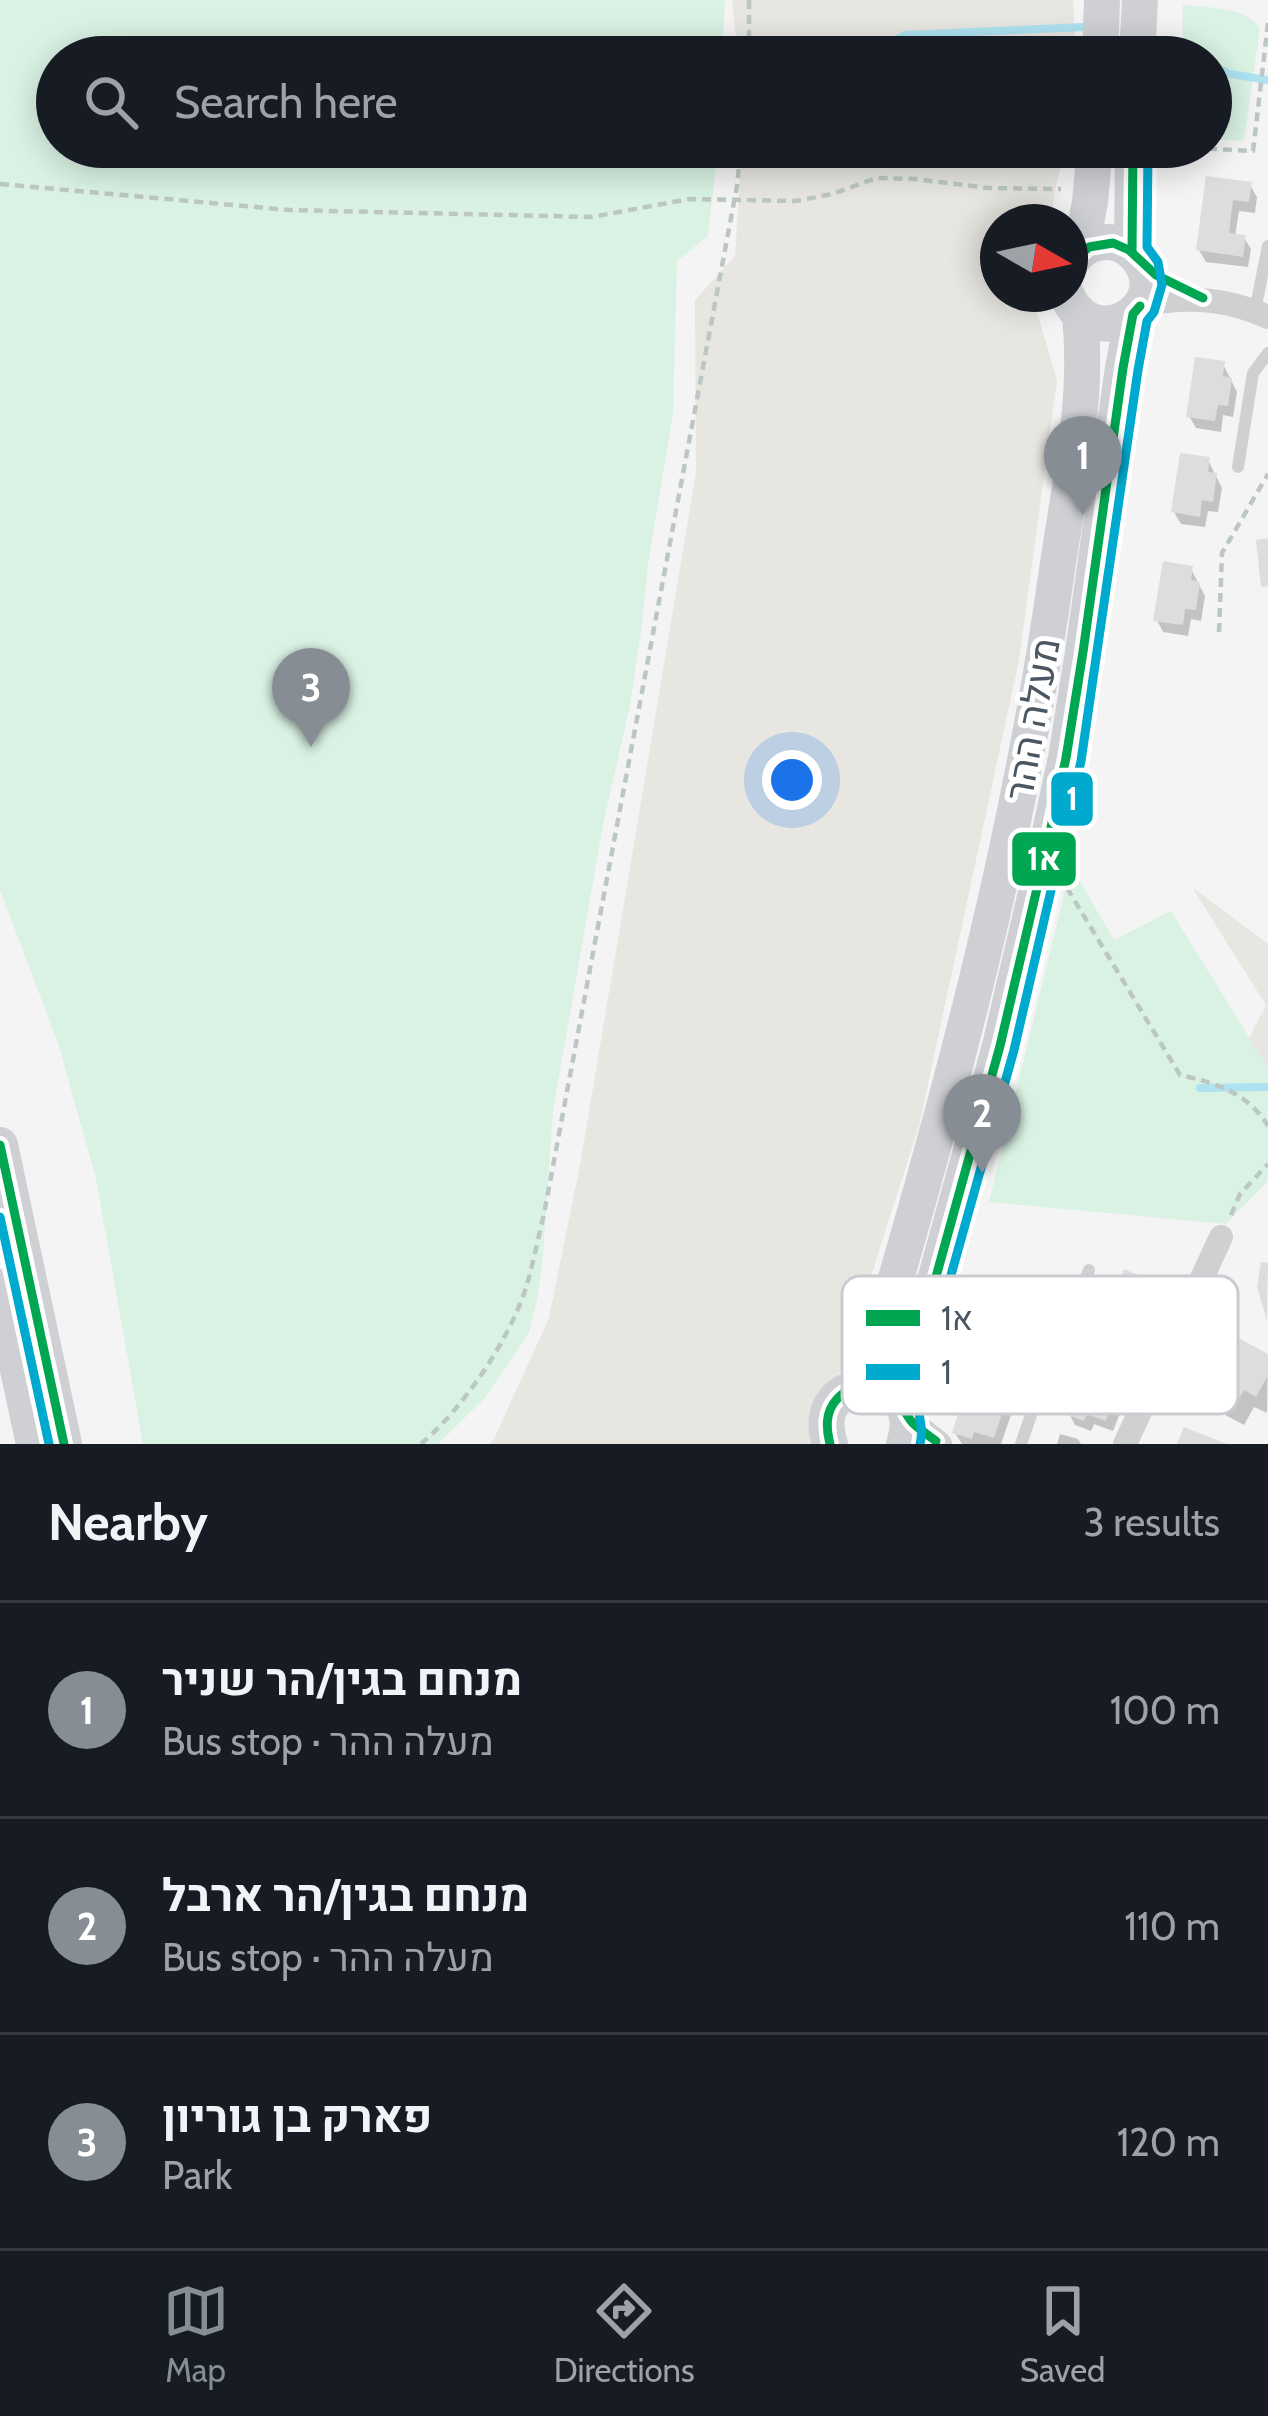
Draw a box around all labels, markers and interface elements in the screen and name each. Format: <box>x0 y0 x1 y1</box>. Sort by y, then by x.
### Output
search box <box>36 36 1232 168</box>
icon: search <box>78 69 144 135</box>
text: Search here <box>174 75 398 129</box>
north arrow <box>980 204 1088 312</box>
pin: 1 <box>1044 416 1122 515</box>
street label: מעלה ההר <box>994 634 1070 804</box>
pin: 3 <box>272 648 350 747</box>
your location <box>762 750 822 810</box>
line badge: 1 <box>1049 770 1095 828</box>
text: 1 <box>1066 778 1078 818</box>
line badge: 1א <box>1010 830 1078 888</box>
text: 1א <box>1027 838 1061 878</box>
pin: 2 <box>943 1074 1021 1173</box>
legend <box>842 1276 1238 1414</box>
text: 1א <box>941 1298 973 1338</box>
text: 1 <box>941 1352 952 1392</box>
text: Nearby <box>48 1491 208 1553</box>
text: 3 results <box>1083 1498 1220 1546</box>
text: מנחם בגין/הר שניר <box>162 1652 522 1706</box>
text: 1 <box>80 1686 94 1734</box>
text: 100 m <box>1110 1686 1220 1734</box>
text: Bus stop · מעלה ההר <box>162 1717 494 1765</box>
text: מנחם בגין/הר ארבל <box>162 1868 529 1922</box>
text: 2 <box>77 1902 97 1950</box>
text: 110 m <box>1124 1902 1220 1950</box>
text: Bus stop · מעלה ההר <box>162 1933 494 1981</box>
text: פארק בן גוריון <box>162 2089 433 2143</box>
text: 3 <box>76 2118 98 2166</box>
text: 120 m <box>1117 2118 1220 2166</box>
text: Park <box>162 2151 232 2199</box>
tab: Map <box>163 2278 229 2390</box>
tab: Directions <box>554 2278 695 2390</box>
tab: Saved <box>1020 2278 1105 2390</box>

